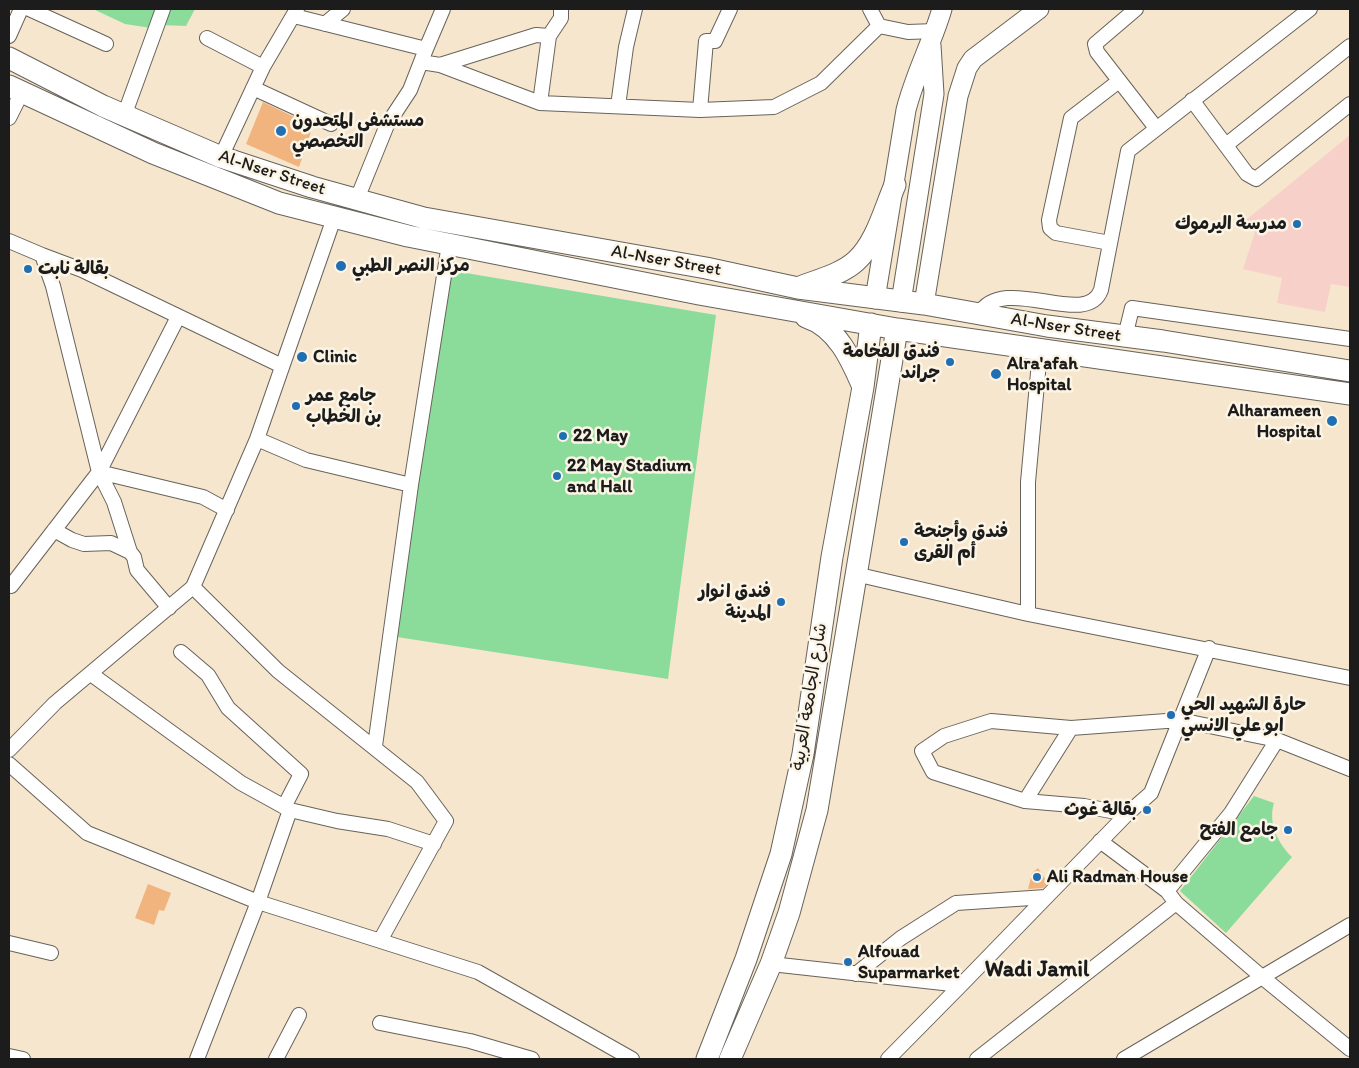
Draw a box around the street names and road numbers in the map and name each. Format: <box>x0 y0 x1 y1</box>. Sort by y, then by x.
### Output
street label: Al-Nser Street <box>216 146 328 200</box>
street label: Al-Nser Street <box>609 241 723 281</box>
street label: Al-Nser Street <box>1009 309 1123 347</box>
street label: شارع الجامعة العربية <box>788 622 832 772</box>

